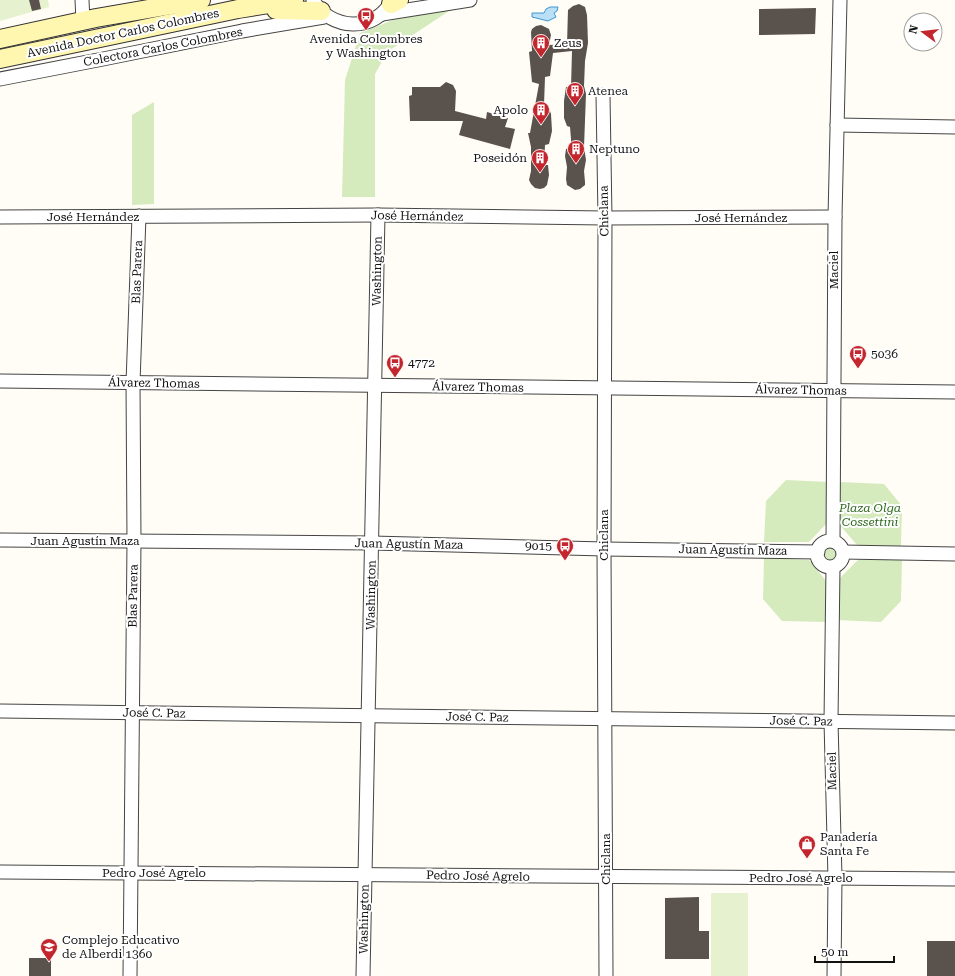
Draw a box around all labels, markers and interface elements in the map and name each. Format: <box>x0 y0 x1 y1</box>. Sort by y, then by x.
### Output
street label: Avenida Doctor Carlos Colombres <box>26 6 221 60</box>
bus stop icon: Avenida Colombres y Washington <box>356 6 376 31</box>
north arrow <box>903 12 943 52</box>
text: N <box>906 23 921 35</box>
street label: Colectora Carlos Colombres <box>82 25 244 69</box>
place label: Avenida Colombres y Washington <box>310 32 423 60</box>
building icon: Zeus <box>531 33 551 58</box>
place label: Zeus <box>554 36 582 50</box>
building icon: Atenea <box>565 81 585 106</box>
place label: Atenea <box>588 84 628 98</box>
building icon: Apolo <box>531 100 551 125</box>
place label: Apolo <box>493 103 528 117</box>
building icon: Neptuno <box>566 139 586 164</box>
place label: Neptuno <box>589 142 640 156</box>
building icon: Poseidón <box>530 148 550 173</box>
place label: Poseidón <box>473 151 527 165</box>
street label: Chiclana <box>597 185 611 237</box>
street label: José Hernández <box>371 208 464 224</box>
street label: José Hernández <box>47 210 140 224</box>
street label: José Hernández <box>695 211 788 225</box>
street label: Washington <box>369 236 385 306</box>
street label: Blas Parera <box>129 239 145 304</box>
street label: Maciel <box>827 251 841 289</box>
bus stop icon: 5036 <box>848 344 868 369</box>
place label: 5036 <box>871 347 898 361</box>
bus stop icon: 4772 <box>385 353 405 378</box>
place label: 4772 <box>408 356 435 370</box>
street label: Álvarez Thomas <box>108 375 200 391</box>
street label: Álvarez Thomas <box>432 379 524 395</box>
street label: Álvarez Thomas <box>755 382 847 398</box>
park label: Plaza Olga Cossettini <box>838 501 901 529</box>
street label: Chiclana <box>597 509 611 561</box>
street label: Juan Agustín Maza <box>31 534 140 548</box>
street label: Juan Agustín Maza <box>354 536 464 552</box>
bus stop icon: 9015 <box>555 536 575 561</box>
place label: 9015 <box>525 539 552 553</box>
street label: Juan Agustín Maza <box>678 542 788 558</box>
street label: Washington <box>363 560 379 630</box>
street label: Blas Parera <box>125 564 141 628</box>
street label: José C. Paz <box>122 705 186 721</box>
street label: José C. Paz <box>445 709 509 725</box>
street label: José C. Paz <box>769 713 833 729</box>
street label: Maciel <box>825 751 839 790</box>
place label: Panadería Santa Fe <box>820 830 878 858</box>
street label: Chiclana <box>599 833 613 885</box>
shop icon: Panadería Santa Fe <box>797 834 817 859</box>
street label: Pedro José Agrelo <box>102 866 206 880</box>
street label: Pedro José Agrelo <box>426 868 530 884</box>
street label: Pedro José Agrelo <box>749 871 853 885</box>
street label: Washington <box>356 884 372 954</box>
place label: Complejo Educativo de Alberdi 1360 <box>62 933 180 961</box>
school or university icon: Complejo Educativo de Alberdi 1360 <box>39 937 59 962</box>
scale bar <box>815 938 894 964</box>
text: 50 m <box>821 945 848 959</box>

